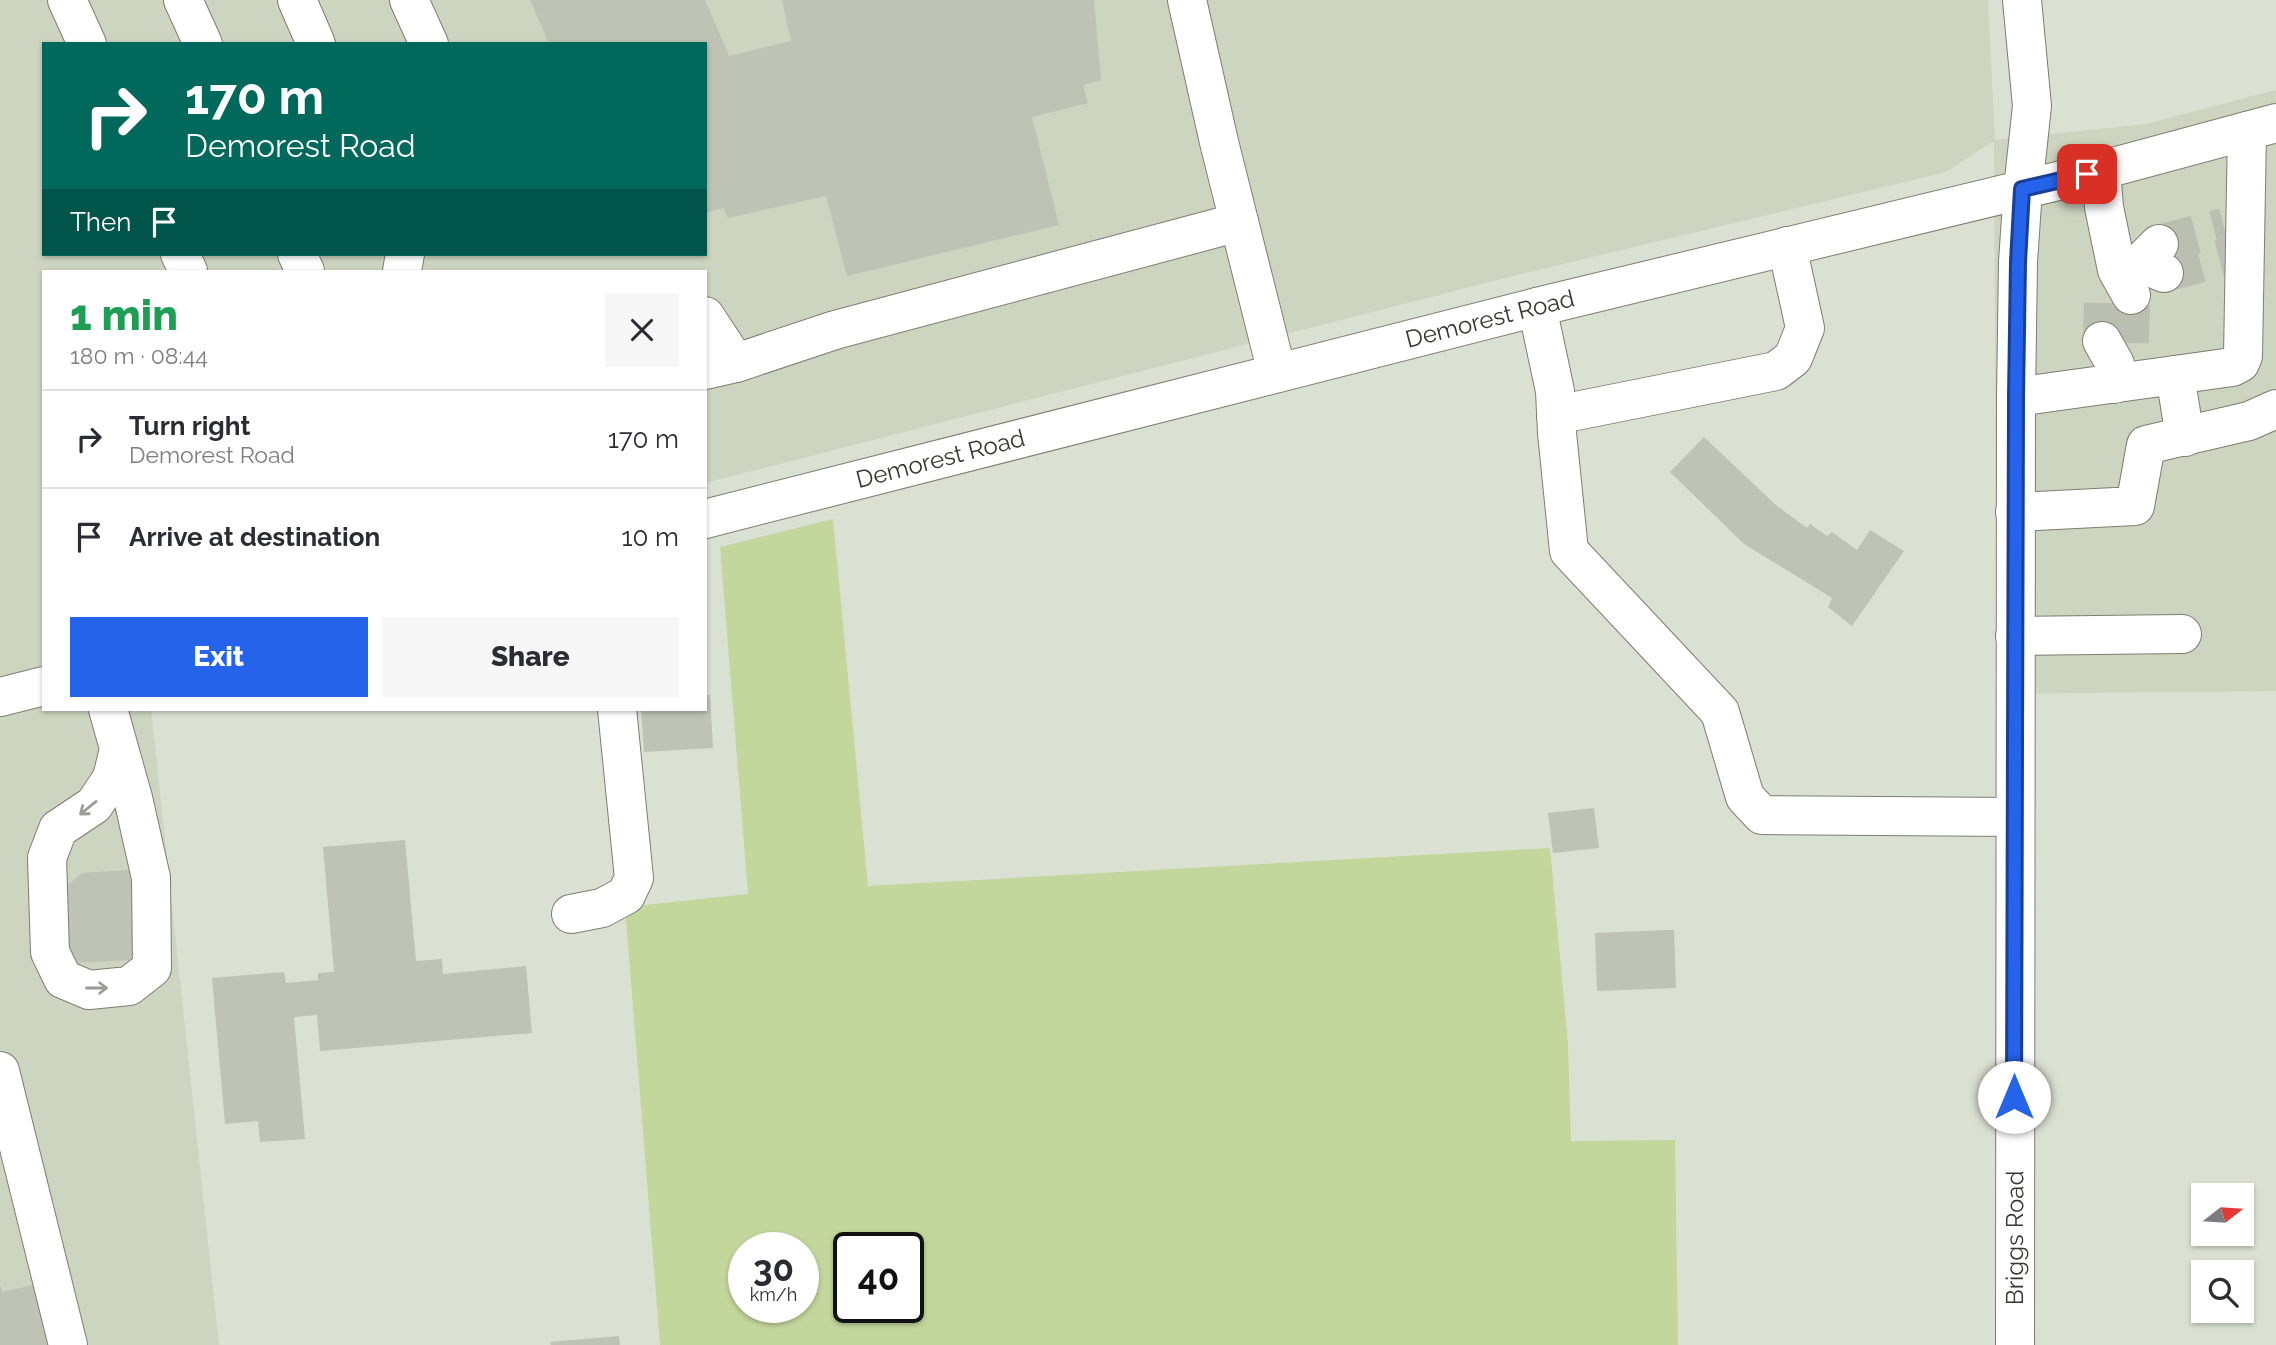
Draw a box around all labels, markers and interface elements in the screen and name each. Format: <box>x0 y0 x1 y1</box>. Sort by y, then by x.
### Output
text: 170 m <box>185 68 324 125</box>
icon: right <box>70 70 161 161</box>
text: Demorest Road <box>185 127 416 164</box>
pin <box>2057 144 2117 204</box>
icon: arrive <box>2068 155 2106 193</box>
icon: arrive <box>145 203 183 241</box>
text: Then <box>70 207 131 237</box>
street label: Demorest Road <box>1402 283 1577 354</box>
text: 1 min <box>70 291 178 340</box>
button: close <box>605 293 679 367</box>
text: 180 m · 08:44 <box>70 342 208 369</box>
text: Turn right <box>129 411 250 441</box>
icon: right <box>70 420 108 458</box>
street label: Demorest Road <box>853 423 1028 494</box>
text: 170 m <box>608 424 679 454</box>
text: Demorest Road <box>129 441 295 468</box>
icon: arrive <box>70 518 108 556</box>
text: Arrive at destination <box>129 522 380 552</box>
text: 10 m <box>621 522 679 552</box>
button: Exit <box>70 617 368 697</box>
button: Share <box>382 617 679 697</box>
one-way arrow <box>79 800 97 815</box>
one-way arrow <box>85 981 108 995</box>
position arrow <box>1977 1060 2051 1134</box>
street label: Briggs Road <box>2000 1171 2029 1305</box>
north arrow <box>2191 1183 2254 1246</box>
map controls <box>2191 1183 2254 1323</box>
speed limit sign: 40 <box>833 1232 924 1323</box>
text: 30 <box>753 1248 794 1289</box>
button: search <box>2191 1260 2254 1323</box>
text: km/h <box>750 1284 797 1305</box>

